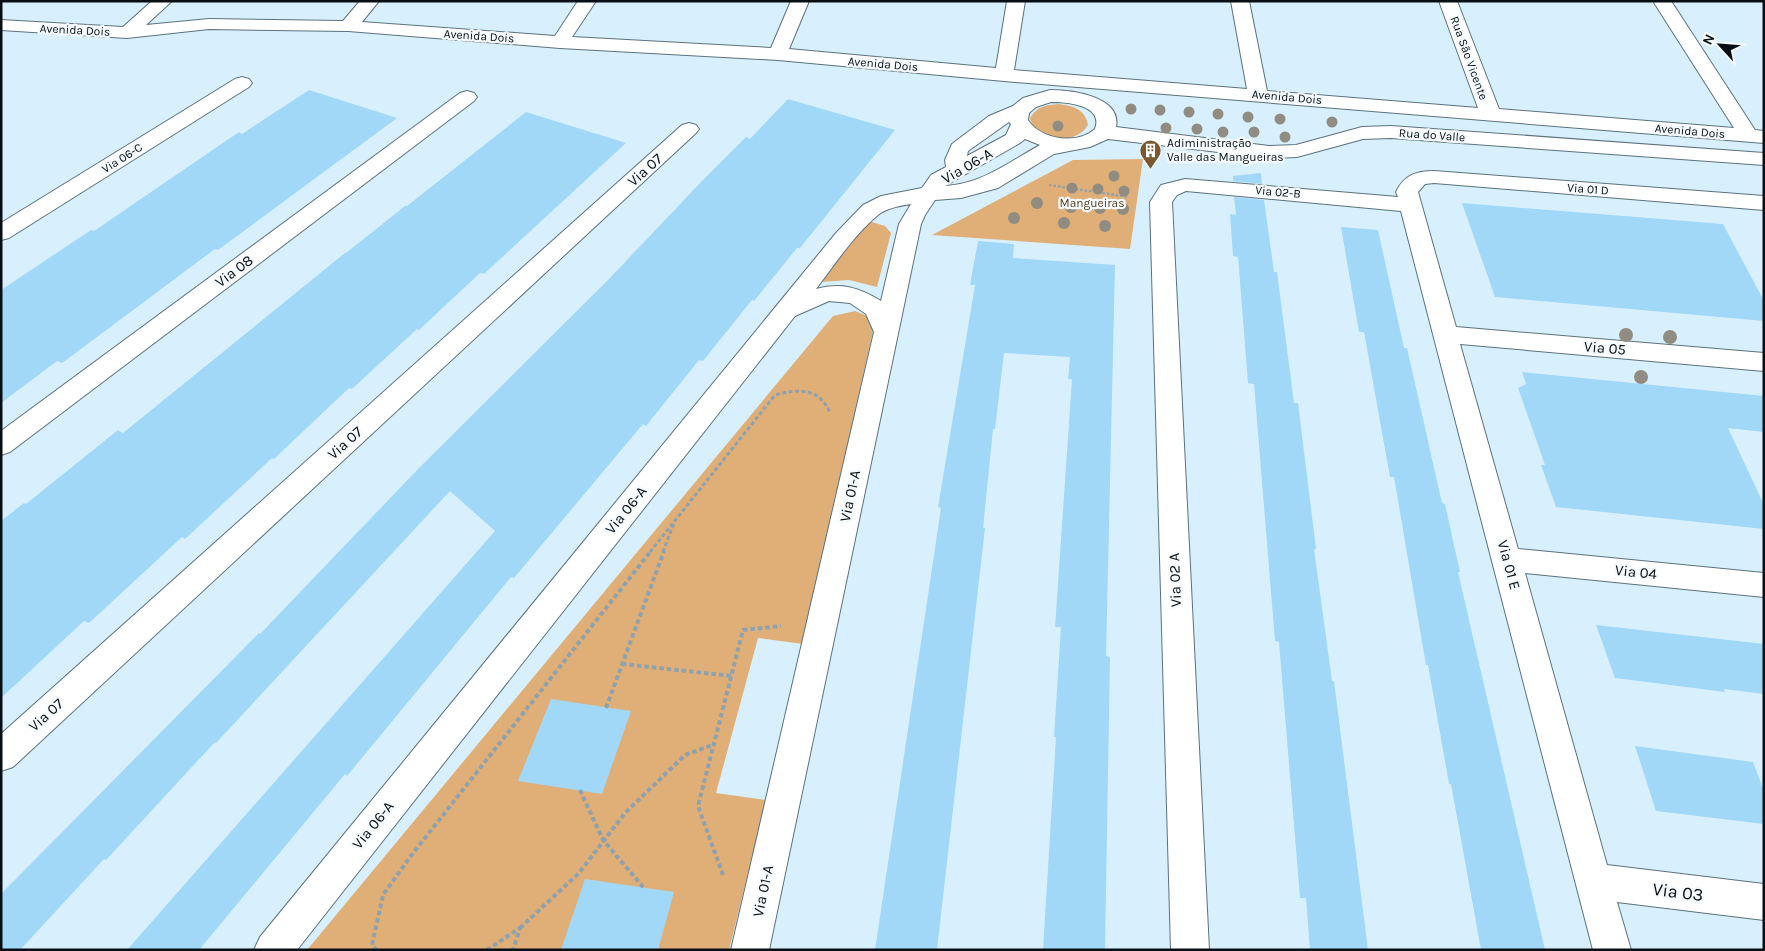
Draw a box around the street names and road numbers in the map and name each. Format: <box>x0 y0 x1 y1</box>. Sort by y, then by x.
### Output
street label: Rua São Vicente <box>1447 14 1491 102</box>
street label: Avenida Dois <box>39 21 111 39</box>
street label: Avenida Dois <box>443 27 515 45</box>
street label: Avenida Dois <box>847 54 919 74</box>
street label: Avenida Dois <box>1251 87 1323 107</box>
street label: Avenida Dois <box>1654 121 1726 141</box>
street label: Rua do Valle <box>1398 126 1466 144</box>
street label: Via 06-C <box>99 140 145 176</box>
street label: Via 06-A <box>938 144 996 188</box>
street label: Via 07 <box>624 150 666 190</box>
street label: Via 01 D <box>1567 181 1609 197</box>
street label: Via 02-B <box>1255 183 1301 201</box>
street label: Via 08 <box>211 251 257 291</box>
street label: Via 05 <box>1583 337 1627 359</box>
street label: Via 07 <box>324 423 366 463</box>
street label: Via 01-A <box>836 468 864 524</box>
street label: Via 06-A <box>601 482 651 537</box>
street label: Via 01 E <box>1494 538 1524 592</box>
street label: Via 02 A <box>1165 552 1185 608</box>
street label: Via 04 <box>1614 561 1658 583</box>
street label: Via 07 <box>25 695 67 735</box>
street label: Via 06-A <box>348 797 398 852</box>
street label: Via 01-A <box>749 863 777 919</box>
street label: Via 03 <box>1651 878 1705 906</box>

